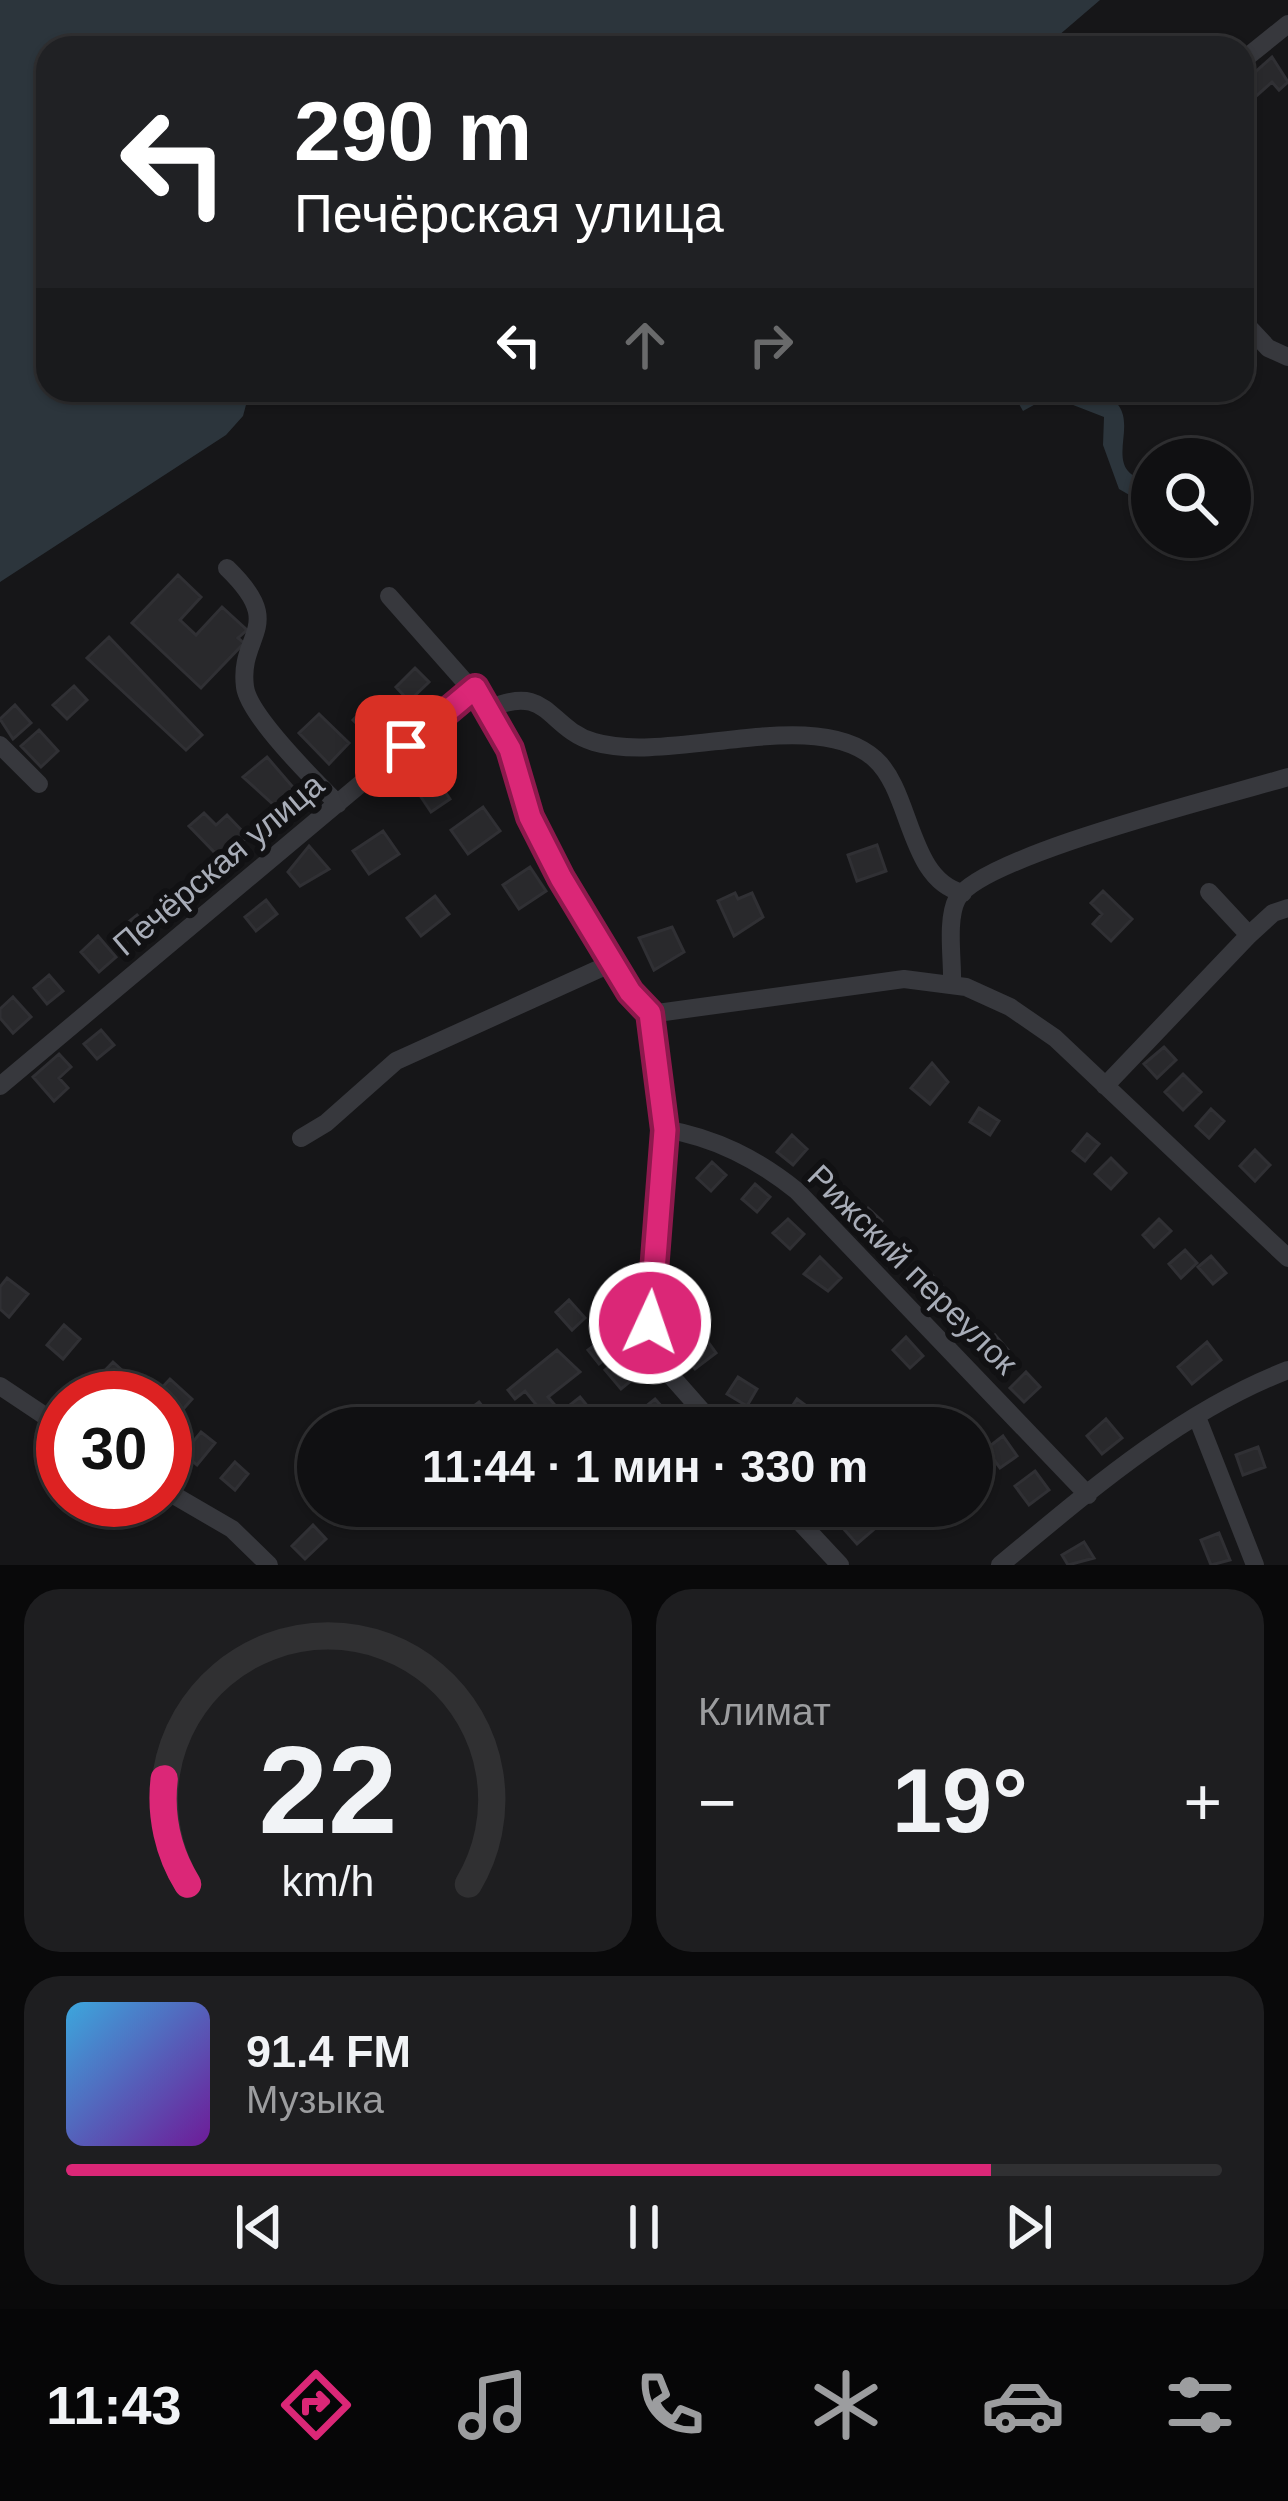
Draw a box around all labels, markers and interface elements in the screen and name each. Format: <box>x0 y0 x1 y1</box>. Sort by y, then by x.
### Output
icon: left <box>96 84 252 240</box>
text: 290 m <box>294 84 532 178</box>
text: Печёрская улица <box>294 183 724 243</box>
icon: left <box>486 312 552 378</box>
icon: ahead <box>612 312 678 378</box>
icon: right <box>738 312 804 378</box>
map controls <box>1131 438 1251 558</box>
button: search <box>1131 438 1251 558</box>
pin <box>355 695 457 797</box>
icon: arrive <box>373 713 439 779</box>
street label: Печёрская улица <box>106 765 331 963</box>
street label: Рижский переулок <box>800 1157 1025 1382</box>
position arrow <box>587 1260 713 1386</box>
speed limit sign: 30 <box>36 1371 192 1527</box>
text: 11:44 · 1 мин · 330 m <box>422 1441 868 1492</box>
text: Климат <box>698 1690 831 1733</box>
text: 22 <box>259 1720 397 1859</box>
text: 19° <box>892 1751 1028 1851</box>
text: − <box>698 1765 737 1839</box>
text: + <box>1183 1765 1222 1839</box>
text: km/h <box>282 1856 374 1904</box>
text: 91.4 FM <box>246 2026 411 2077</box>
text: Музыка <box>246 2078 384 2121</box>
icon: previous <box>226 2194 292 2260</box>
icon: pause <box>611 2194 677 2260</box>
icon: next <box>996 2194 1062 2260</box>
icon: directions <box>274 2363 358 2447</box>
icon: music <box>451 2363 535 2447</box>
icon: phone <box>628 2363 712 2447</box>
icon: climate <box>804 2363 888 2447</box>
icon: car <box>981 2363 1065 2447</box>
icon: filters <box>1158 2363 1242 2447</box>
text: 11:43 <box>46 2375 181 2435</box>

